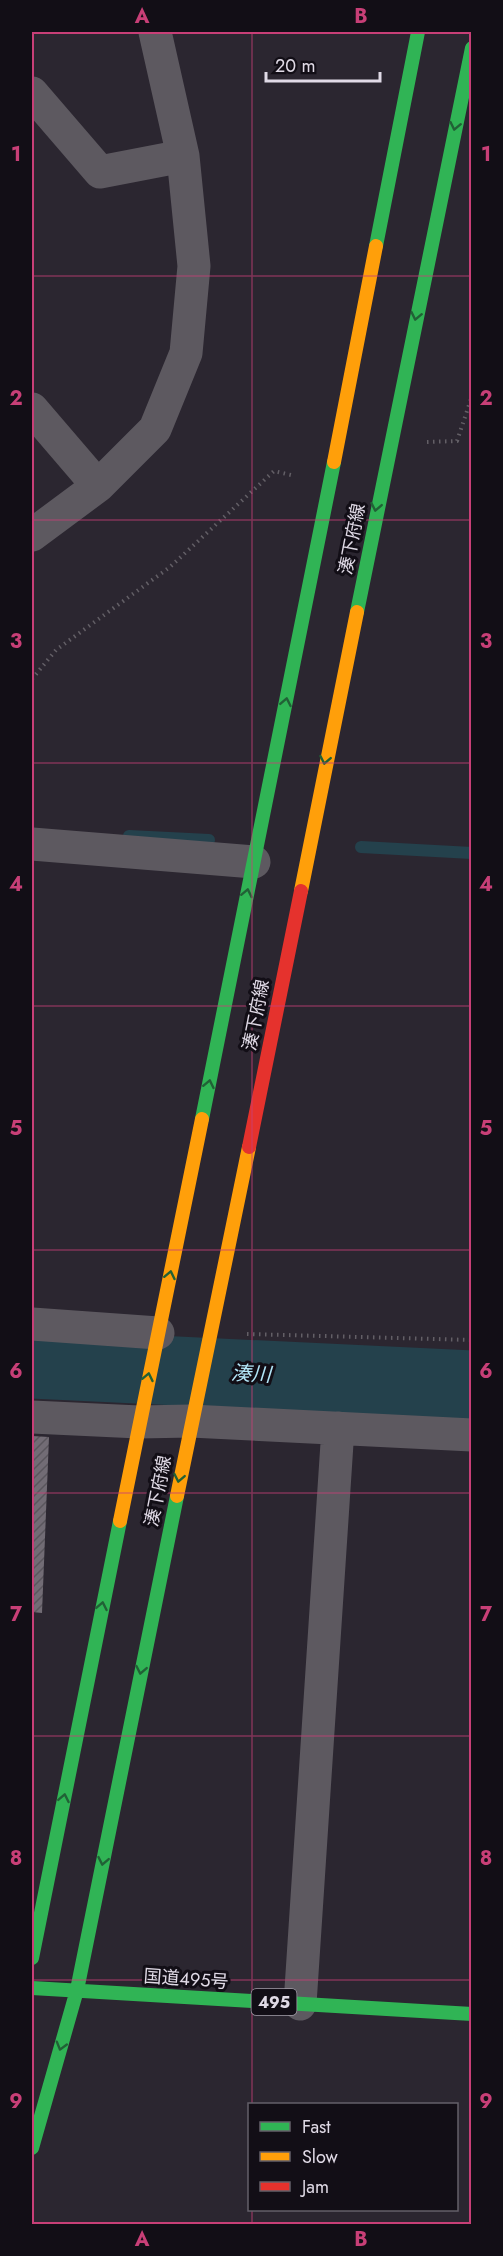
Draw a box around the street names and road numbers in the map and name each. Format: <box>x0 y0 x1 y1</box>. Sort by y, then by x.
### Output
street label: 湊下府線 <box>332 501 372 577</box>
street label: 湊下府線 <box>236 977 276 1053</box>
street label: 湊下府線 <box>138 1453 178 1529</box>
street label: 国道495号 <box>143 1963 229 1995</box>
road number: 495 <box>252 1989 296 2015</box>

